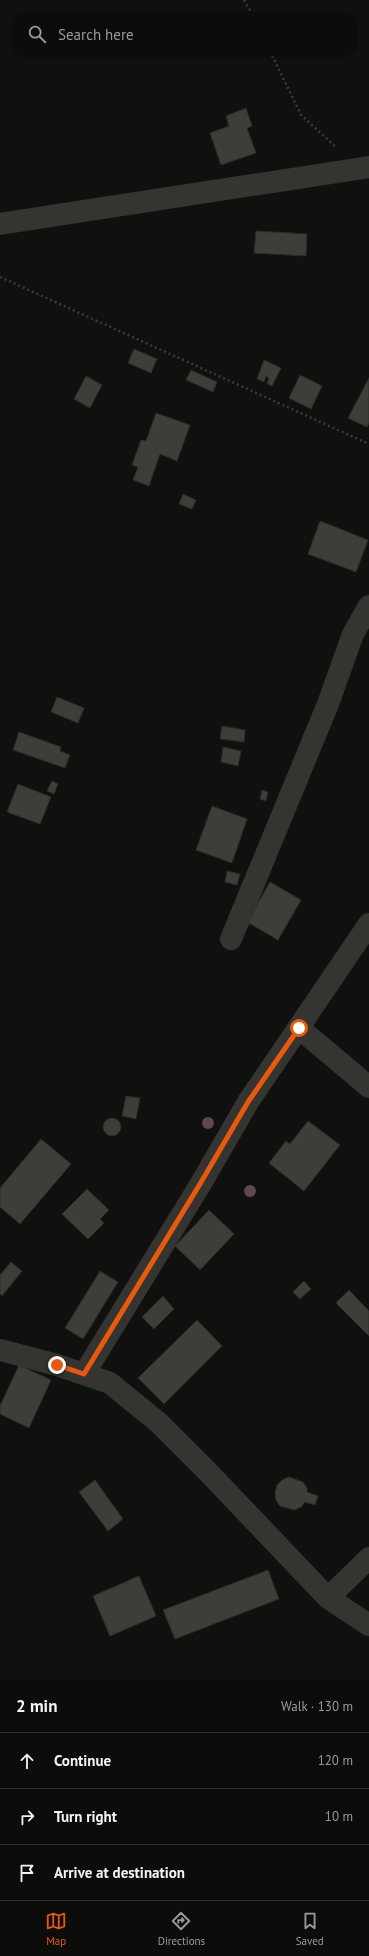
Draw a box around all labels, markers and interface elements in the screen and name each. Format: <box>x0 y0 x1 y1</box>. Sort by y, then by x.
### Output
search box <box>12 12 357 56</box>
icon: search <box>26 23 48 45</box>
text: Search here <box>58 25 134 44</box>
route start <box>290 1019 308 1037</box>
route end <box>48 1356 66 1374</box>
text: 2 min <box>16 1695 57 1717</box>
text: Walk · 130 m <box>281 1698 353 1715</box>
icon: ahead <box>16 1750 38 1772</box>
text: Continue <box>54 1751 111 1770</box>
text: 120 m <box>318 1752 353 1769</box>
icon: right <box>16 1806 38 1828</box>
text: Turn right <box>54 1807 117 1826</box>
text: 10 m <box>325 1808 353 1825</box>
icon: arrive <box>16 1862 38 1884</box>
text: Arrive at destination <box>54 1863 185 1882</box>
tab: Map <box>45 1910 67 1948</box>
tab: Directions <box>158 1910 205 1948</box>
tab: Saved <box>296 1910 324 1948</box>

